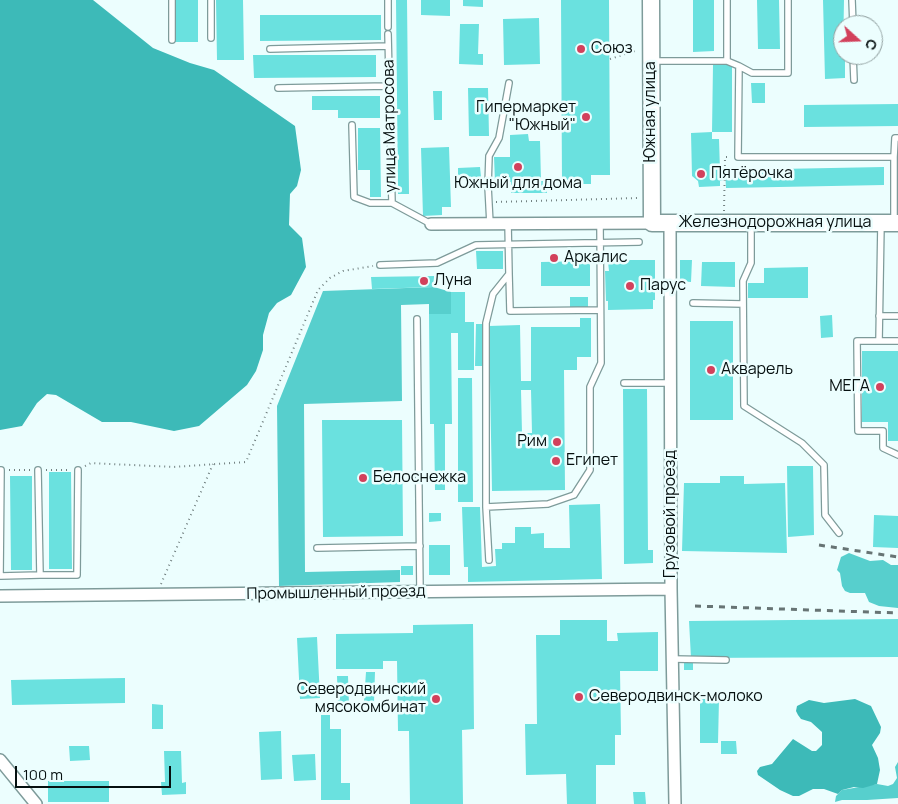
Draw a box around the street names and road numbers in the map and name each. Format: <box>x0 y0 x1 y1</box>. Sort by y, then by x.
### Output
street label: улица Матросова <box>379 59 401 193</box>
street label: Южная улица <box>641 61 661 163</box>
street label: Железнодорожная улица <box>679 213 871 233</box>
street label: Грузовой проезд <box>661 450 681 578</box>
street label: Промышленный проезд <box>246 582 426 604</box>

